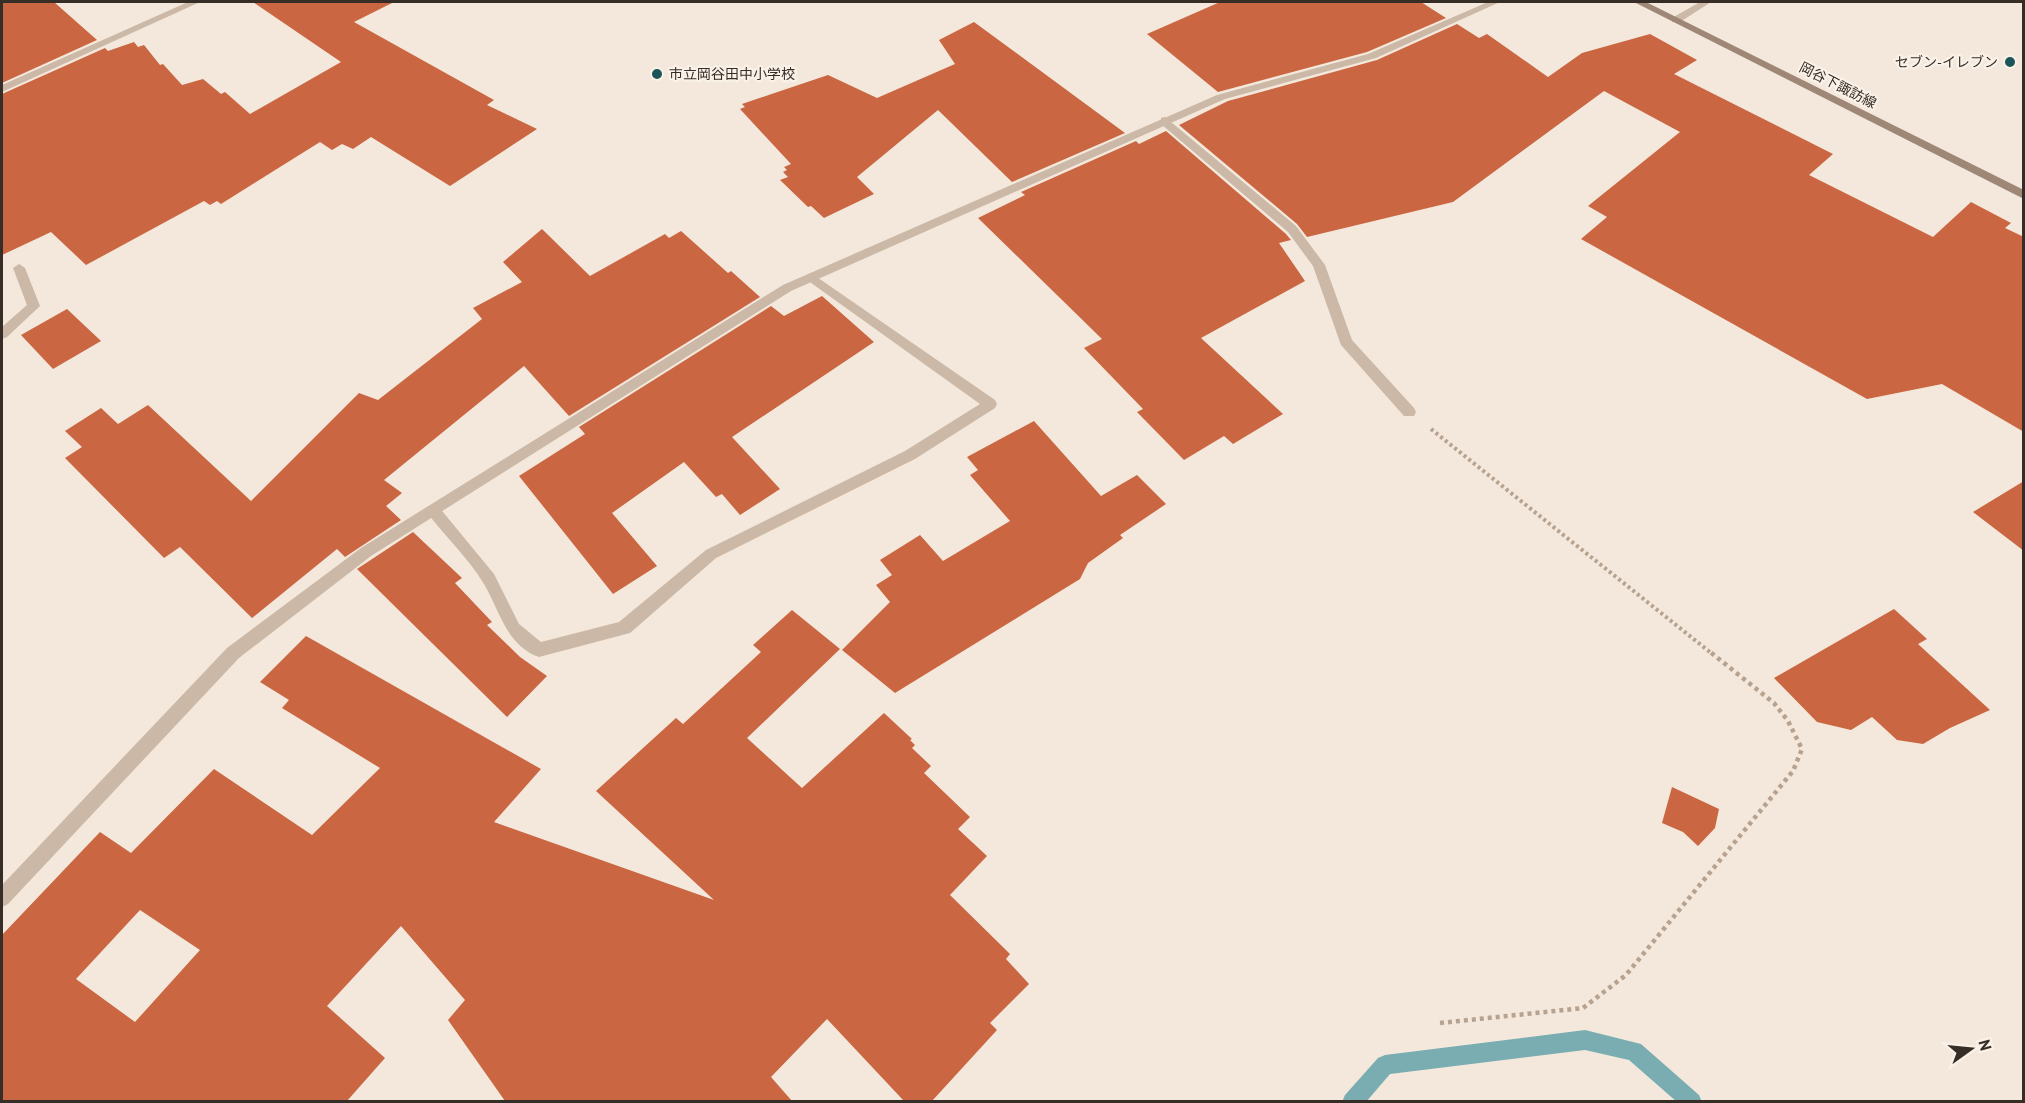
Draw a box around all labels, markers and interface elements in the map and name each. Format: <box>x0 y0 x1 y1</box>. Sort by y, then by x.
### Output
place label: セブン-イレブン <box>1895 53 1998 71</box>
marker: セブン-イレブン <box>2003 55 2017 69</box>
street label: 岡谷下諏訪線 <box>1796 58 1880 112</box>
place label: 市立岡谷田中小学校 <box>669 65 795 83</box>
marker: 市立岡谷田中小学校 <box>650 67 664 81</box>
north arrow <box>1941 1019 2001 1079</box>
text: N <box>1974 1037 1997 1053</box>

